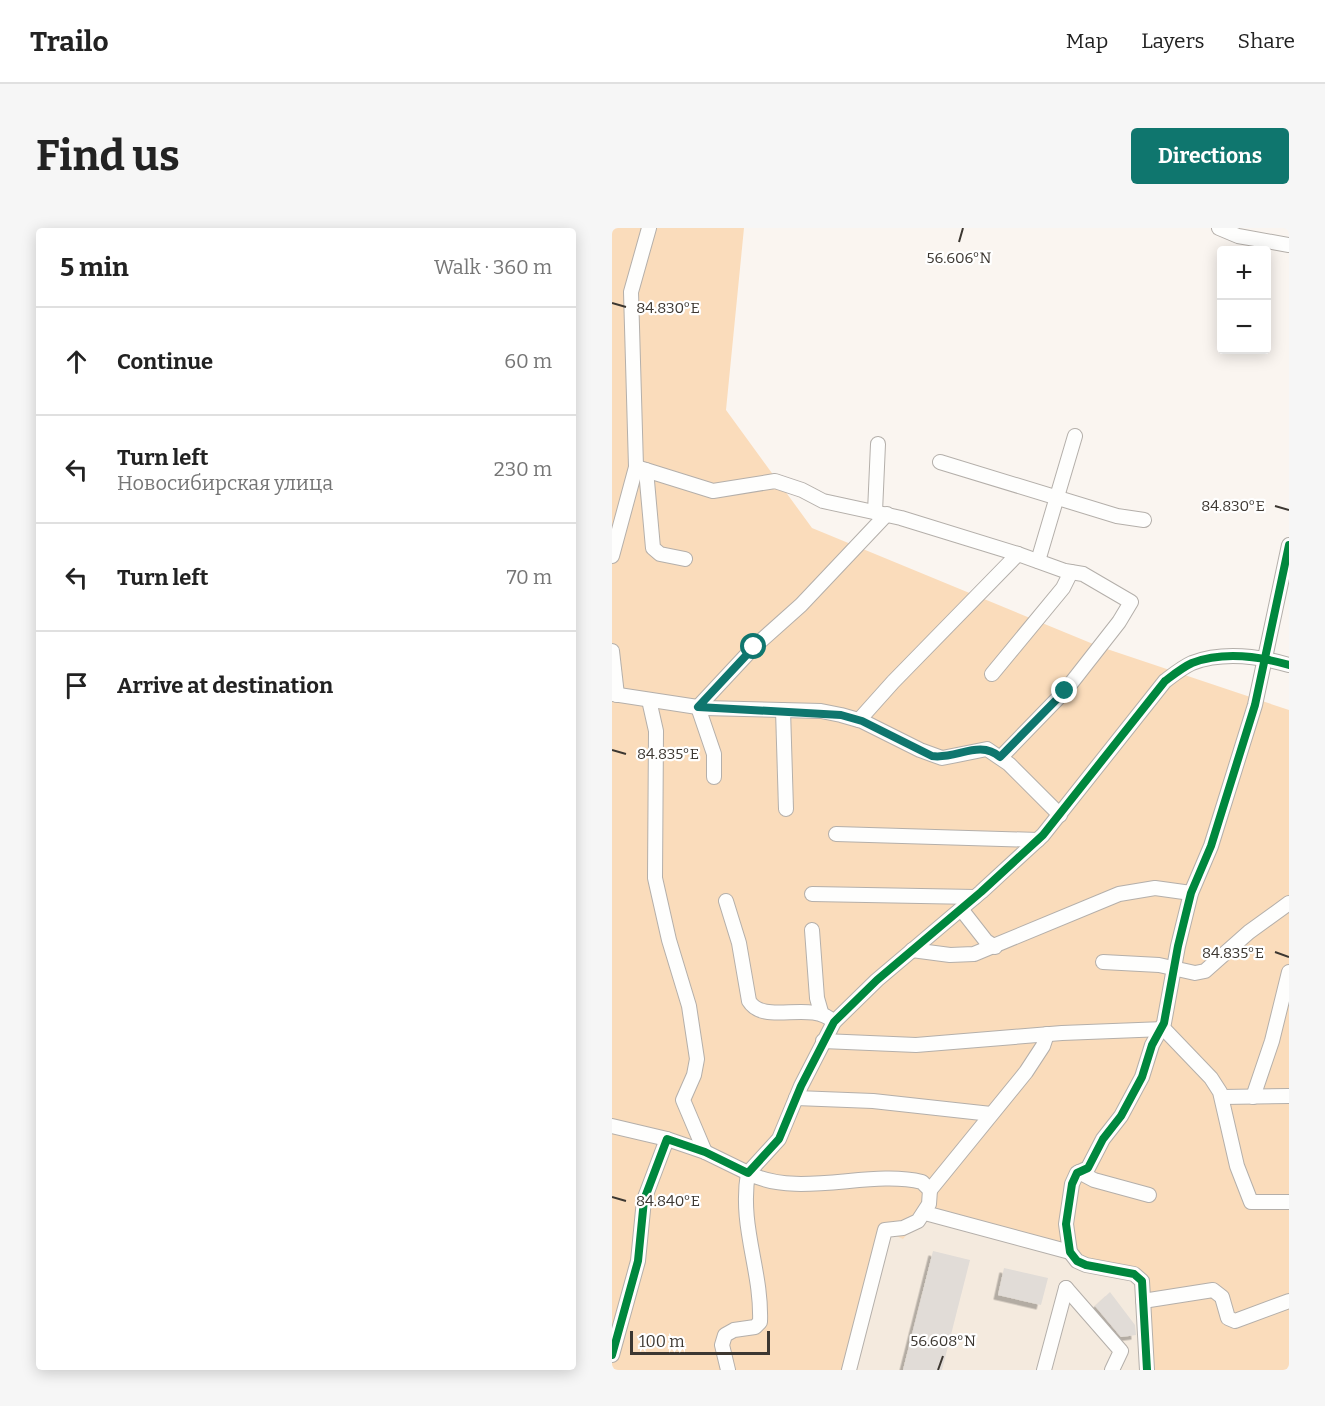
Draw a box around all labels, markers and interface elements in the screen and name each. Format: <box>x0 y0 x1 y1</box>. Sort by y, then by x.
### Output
text: Trailo <box>30 25 109 58</box>
text: Map <box>1066 28 1108 54</box>
text: Layers <box>1141 28 1205 54</box>
text: Share <box>1238 28 1295 54</box>
button: Directions <box>1131 128 1289 184</box>
text: Find us <box>36 131 180 181</box>
map controls <box>1217 246 1271 354</box>
button: + <box>1217 246 1271 300</box>
text: 56.606°N <box>927 249 992 267</box>
text: 5 min <box>60 252 129 283</box>
text: Walk · 360 m <box>434 255 552 279</box>
text: 84.830°E <box>636 299 700 317</box>
button: − <box>1217 300 1271 354</box>
icon: ahead <box>60 345 93 378</box>
text: Continue <box>117 348 213 375</box>
text: 60 m <box>504 349 552 373</box>
text: Turn left <box>117 444 209 471</box>
icon: left <box>60 453 93 486</box>
text: 230 m <box>494 457 552 481</box>
text: Новосибирская улица <box>117 471 333 495</box>
text: 84.830°E <box>1201 497 1265 515</box>
icon: left <box>60 561 93 594</box>
text: Turn left <box>117 564 209 591</box>
text: 70 m <box>506 565 552 589</box>
route start <box>740 633 766 659</box>
icon: arrive <box>60 669 93 702</box>
text: Arrive at destination <box>117 672 333 699</box>
route end <box>1051 677 1077 703</box>
text: 84.835°E <box>637 745 699 763</box>
text: 84.835°E <box>1202 944 1264 962</box>
text: 84.840°E <box>636 1192 700 1210</box>
scale bar <box>630 1328 770 1356</box>
text: 100 m <box>639 1332 684 1351</box>
text: 56.608°N <box>910 1332 976 1350</box>

